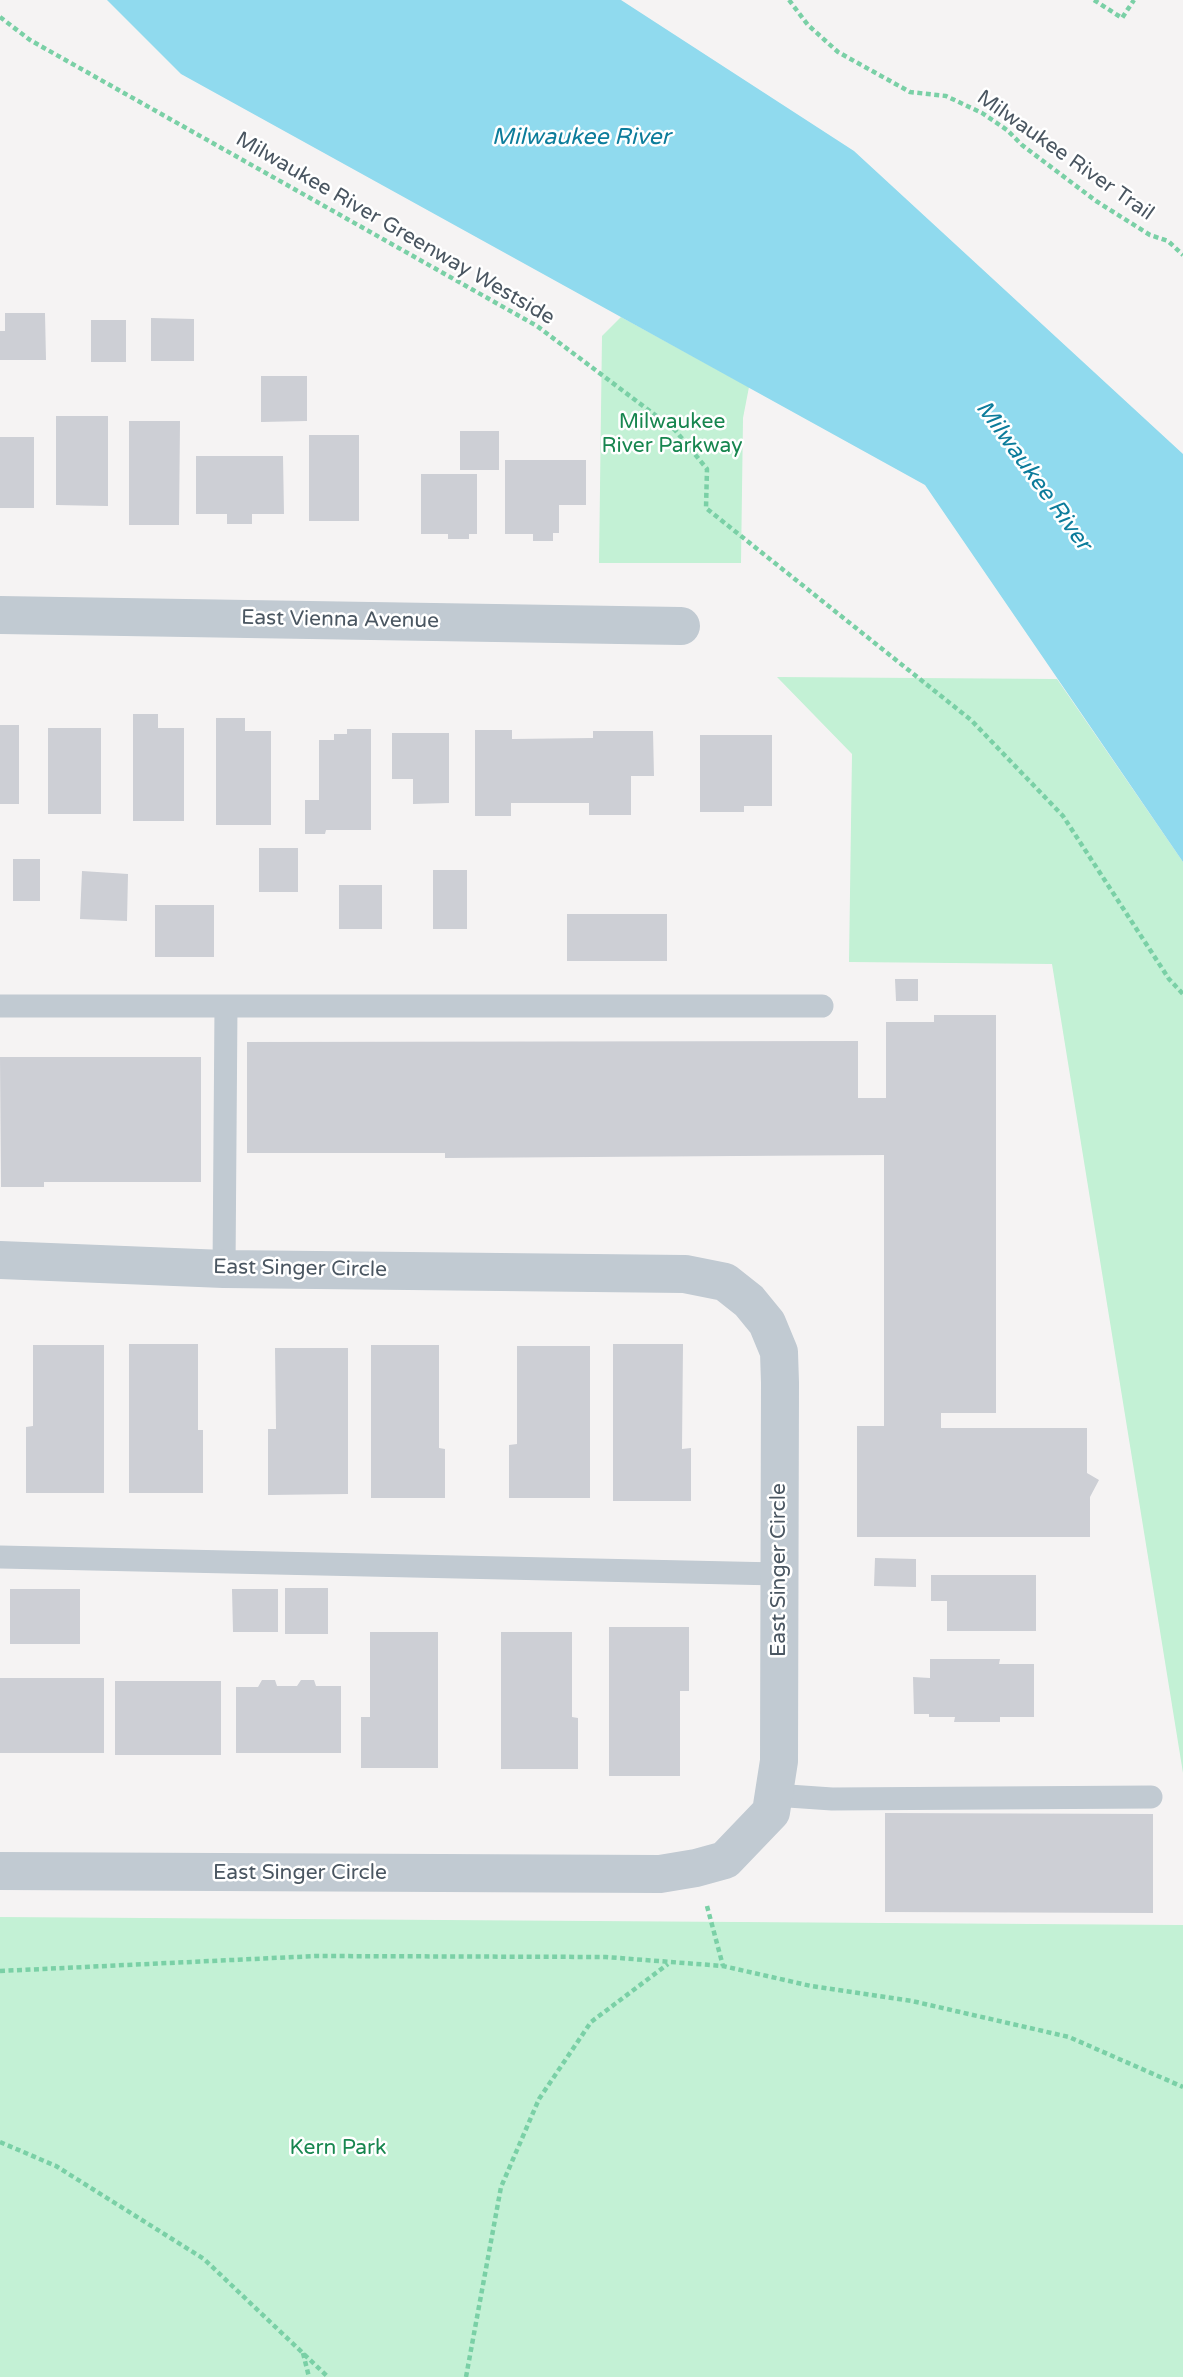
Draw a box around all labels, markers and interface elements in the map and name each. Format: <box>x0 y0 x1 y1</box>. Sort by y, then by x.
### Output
street label: Milwaukee River Trail <box>972 85 1158 227</box>
water label: Milwaukee River <box>492 124 670 152</box>
street label: Milwaukee River Greenway Westside <box>231 127 559 331</box>
water label: Milwaukee River <box>969 396 1097 556</box>
park label: Milwaukee River Parkway <box>602 409 742 459</box>
street label: East Vienna Avenue <box>241 606 439 634</box>
street label: East Singer Circle <box>213 1255 387 1283</box>
street label: East Singer Circle <box>766 1483 792 1657</box>
street label: East Singer Circle <box>213 1860 387 1886</box>
park label: Kern Park <box>289 2135 387 2161</box>

